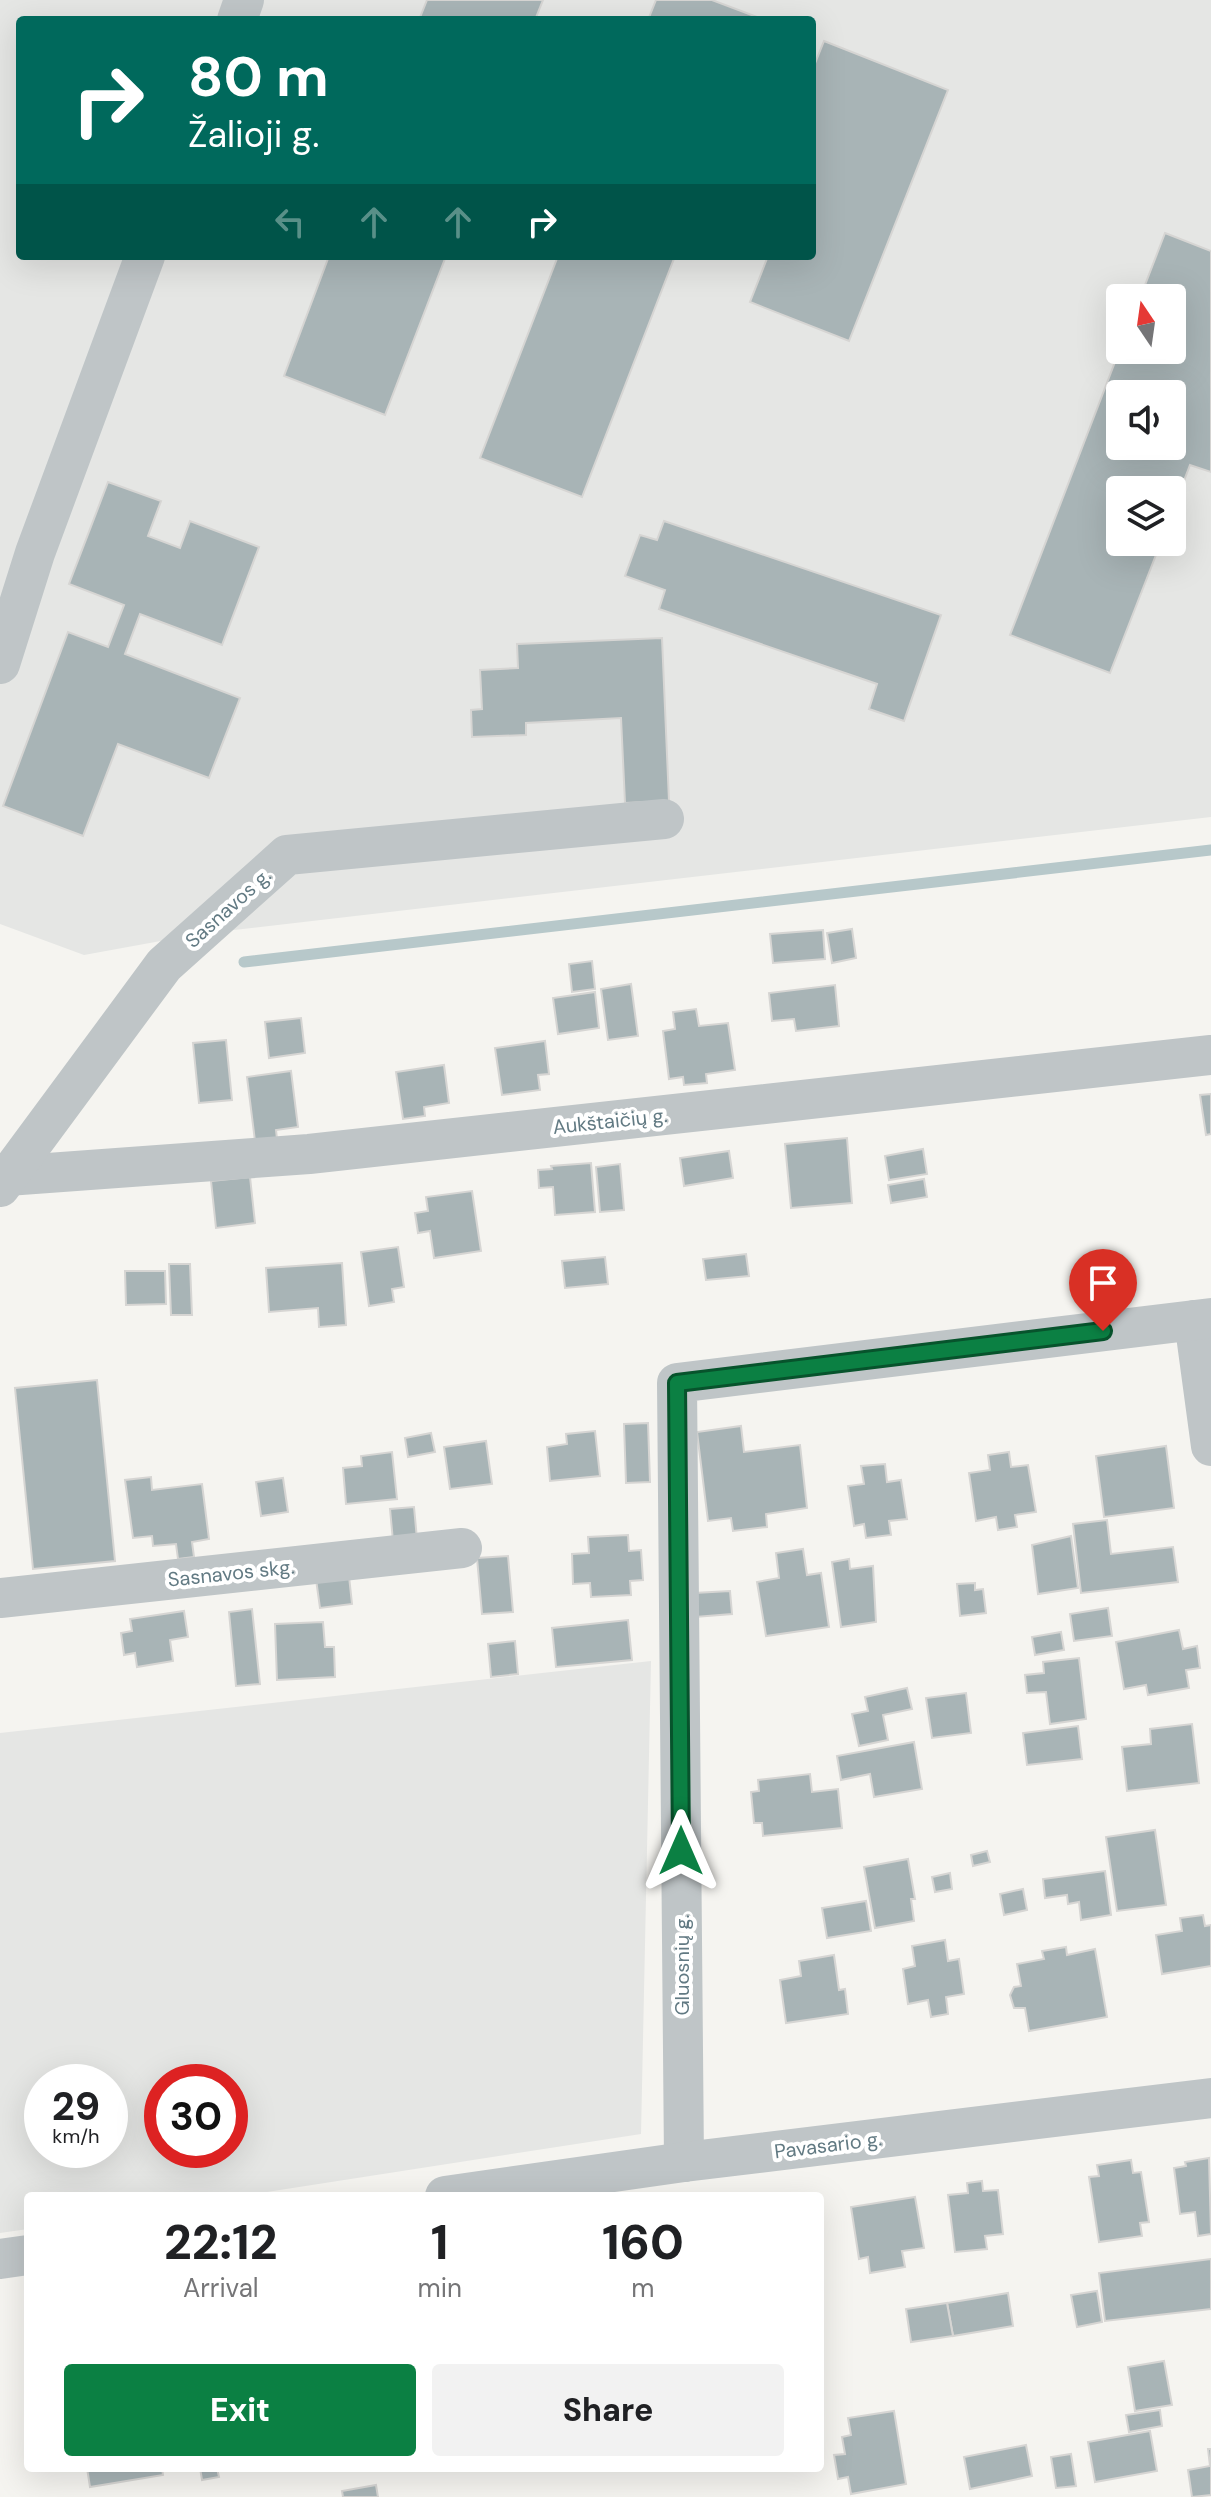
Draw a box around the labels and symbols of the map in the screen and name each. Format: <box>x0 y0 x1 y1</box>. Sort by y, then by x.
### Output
north arrow <box>1106 284 1186 364</box>
street label: Sasnavos g. <box>180 863 276 953</box>
street label: Aukštaičių g. <box>551 1102 669 1140</box>
pin <box>1069 1249 1137 1331</box>
street label: Sasnavos skg. <box>166 1553 296 1593</box>
position arrow <box>639 1809 723 1893</box>
street label: Gluosnių g. <box>669 1914 695 2016</box>
speed limit sign: 30 <box>144 2064 248 2168</box>
street label: Pavasario g. <box>773 2126 883 2164</box>

